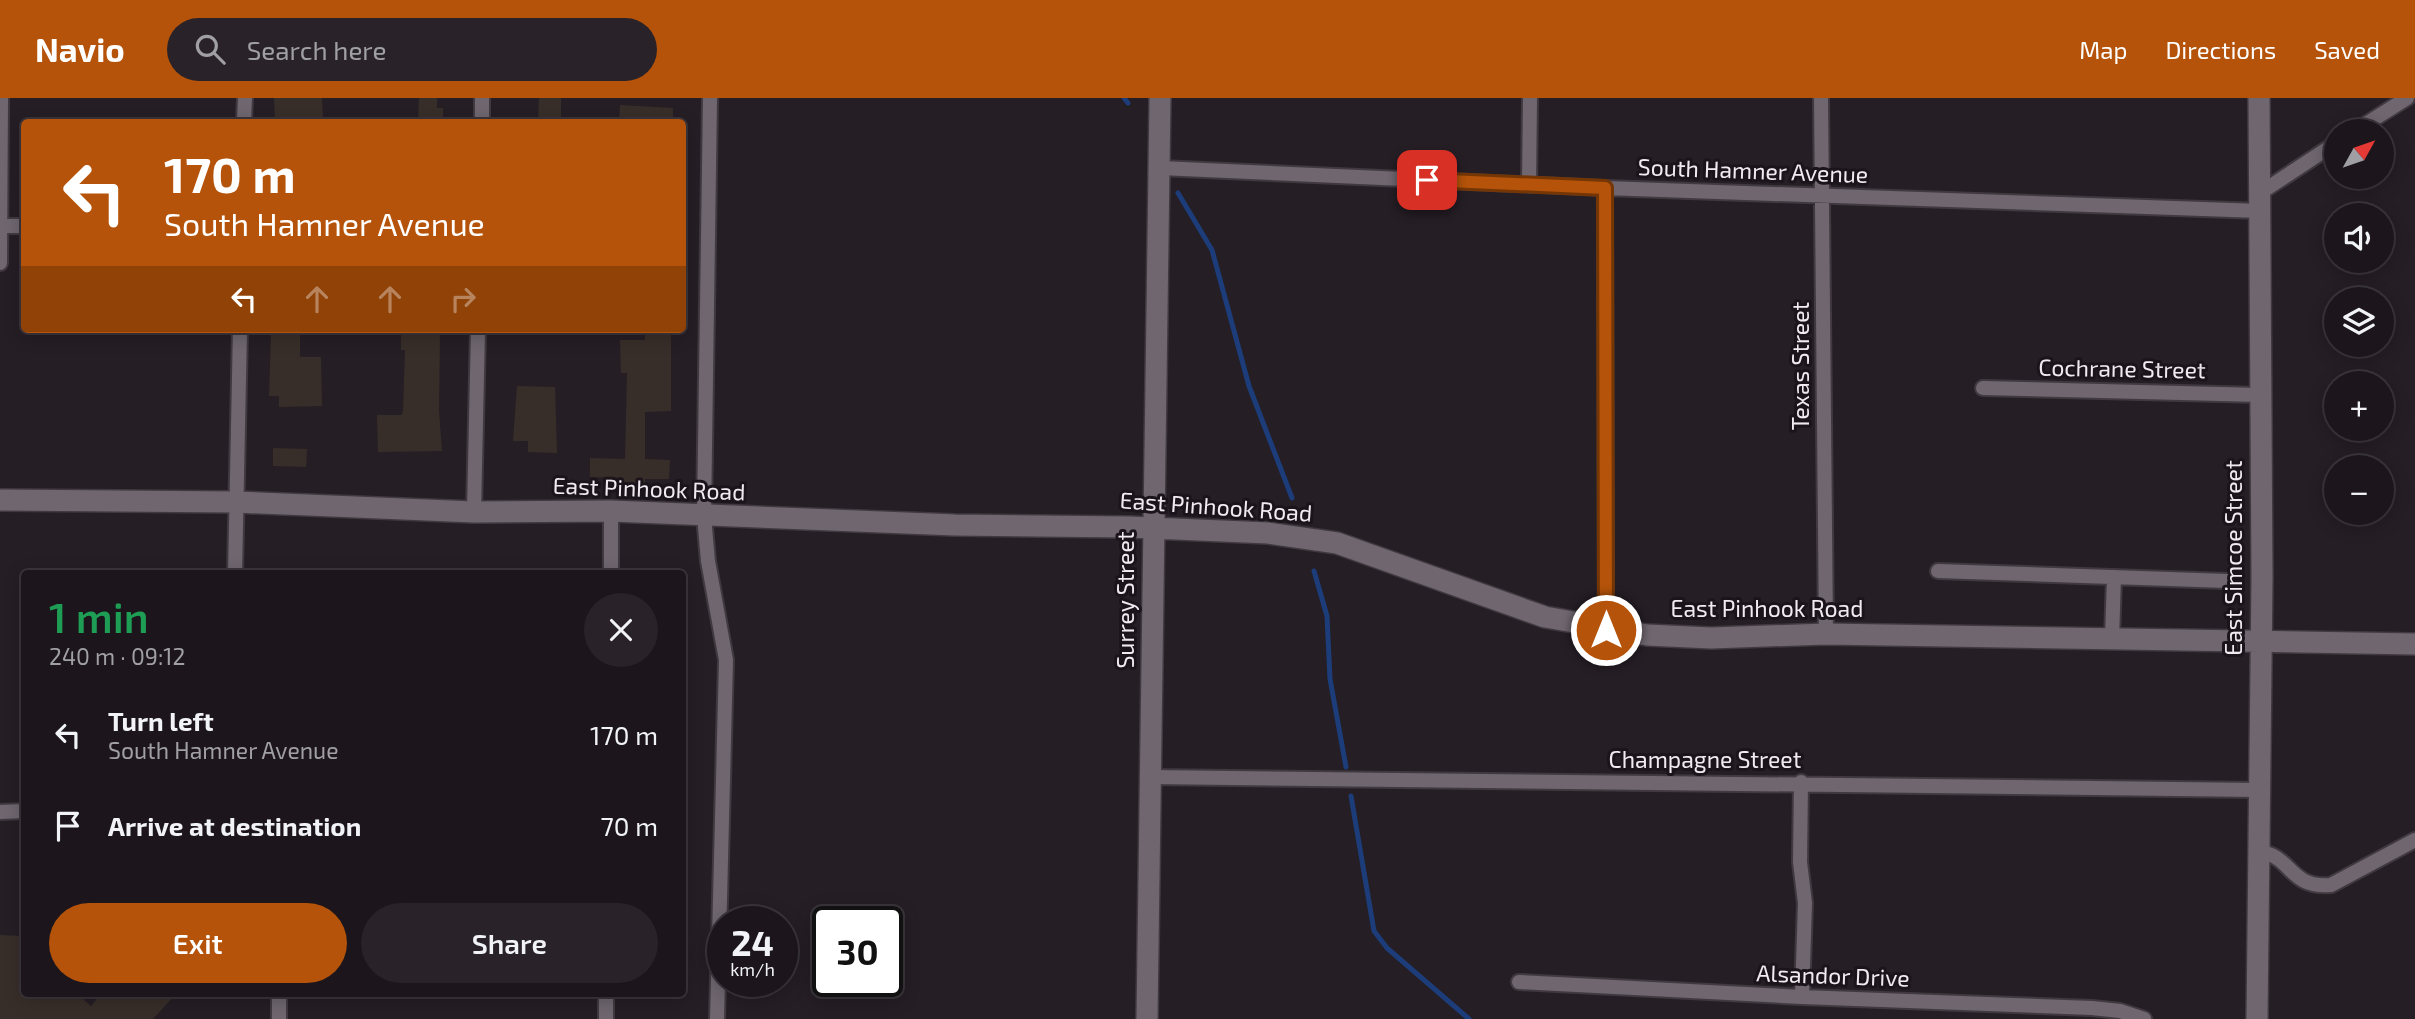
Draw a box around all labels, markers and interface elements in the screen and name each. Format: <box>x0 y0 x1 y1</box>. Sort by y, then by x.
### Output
search box <box>167 18 657 81</box>
text: Navio <box>35 29 125 69</box>
icon: search <box>191 30 229 68</box>
text: Search here <box>247 34 386 65</box>
text: Map <box>2079 35 2127 64</box>
text: Directions <box>2165 35 2276 64</box>
text: Saved <box>2314 35 2380 64</box>
north arrow <box>2324 119 2394 189</box>
map controls <box>2324 119 2394 525</box>
text: 170 m <box>164 144 296 203</box>
icon: left <box>49 147 140 238</box>
pin <box>1397 150 1457 210</box>
street label: South Hamner Avenue <box>1637 152 1869 188</box>
icon: arrive <box>1408 161 1446 199</box>
button: sound <box>2324 203 2394 273</box>
text: South Hamner Avenue <box>164 204 485 242</box>
icon: left <box>225 280 263 318</box>
icon: ahead <box>298 280 336 318</box>
icon: ahead <box>371 280 409 318</box>
icon: right <box>444 280 482 318</box>
button: layers <box>2324 287 2394 357</box>
street label: Texas Street <box>1786 301 1814 430</box>
street label: Cochrane Street <box>2038 353 2206 383</box>
button: + <box>2324 371 2394 441</box>
button: − <box>2324 455 2394 525</box>
street label: East Simcoe Street <box>2219 460 2247 656</box>
street label: East Pinhook Road <box>552 471 746 505</box>
street label: East Pinhook Road <box>1119 485 1313 527</box>
street label: Surrey Street <box>1111 531 1139 669</box>
text: 1 min <box>49 591 149 641</box>
button: close <box>584 593 658 667</box>
position arrow <box>1569 593 1643 667</box>
street label: East Pinhook Road <box>1671 594 1863 622</box>
text: 240 m · 09:12 <box>49 642 185 670</box>
text: Turn left <box>108 705 214 736</box>
icon: left <box>49 716 87 754</box>
text: 170 m <box>590 719 658 750</box>
text: South Hamner Avenue <box>108 736 339 764</box>
street label: Champagne Street <box>1609 745 1802 773</box>
icon: arrive <box>49 807 87 845</box>
text: Arrive at destination <box>108 810 361 841</box>
text: 70 m <box>600 810 658 841</box>
button: Exit <box>49 903 347 983</box>
button: Share <box>361 903 658 983</box>
speed limit sign: 30 <box>812 906 903 997</box>
text: 24 <box>731 921 774 963</box>
text: km/h <box>730 958 775 980</box>
street label: Alsandor Drive <box>1756 958 1910 992</box>

